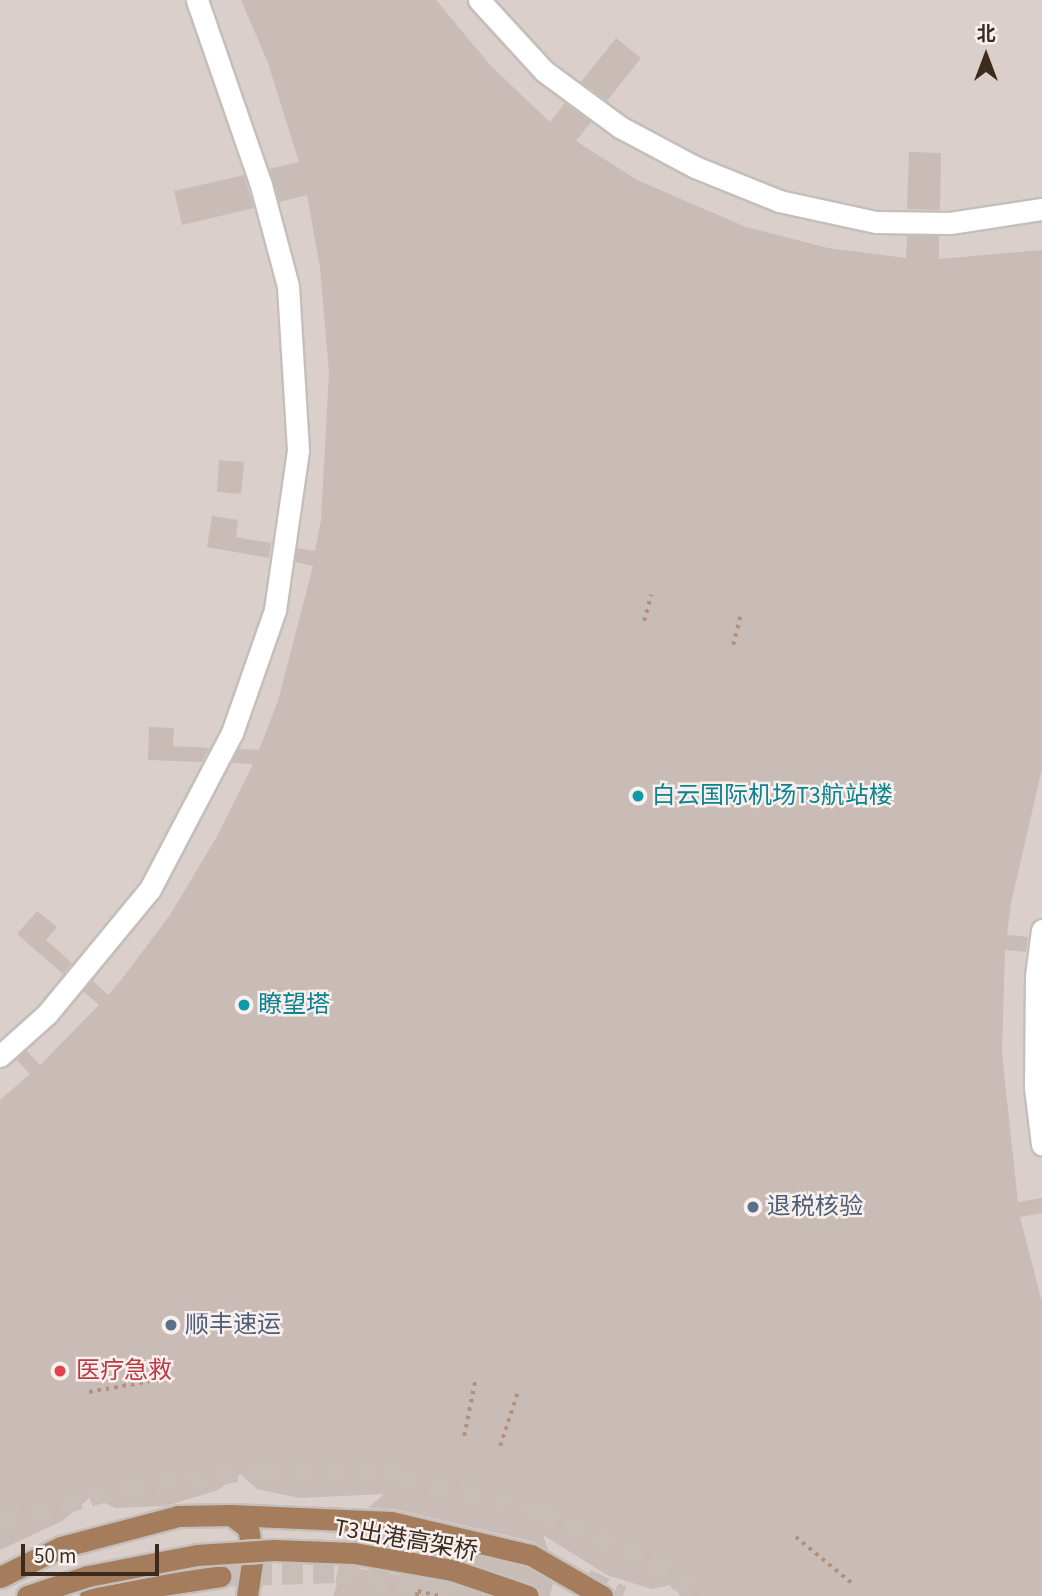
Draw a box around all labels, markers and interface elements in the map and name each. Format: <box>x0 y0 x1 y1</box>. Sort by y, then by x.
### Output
north arrow <box>951 21 1021 91</box>
text: 北 <box>976 21 996 48</box>
place label: 白云国际机场T3航站楼 <box>652 782 893 810</box>
marker: 白云国际机场T3航站楼 <box>630 788 646 804</box>
place label: 瞭望塔 <box>258 991 330 1019</box>
marker: 瞭望塔 <box>236 997 252 1013</box>
place label: 退税核验 <box>767 1193 863 1221</box>
marker: 退税核验 <box>745 1199 761 1215</box>
place label: 顺丰速运 <box>185 1311 281 1339</box>
marker: 顺丰速运 <box>163 1317 179 1333</box>
place label: 医疗急救 <box>76 1357 172 1385</box>
marker: 医疗急救 <box>50 1361 70 1381</box>
street label: T3出港高架桥 <box>332 1513 480 1567</box>
scale bar <box>24 1530 163 1574</box>
text: 50 m <box>34 1541 76 1571</box>

